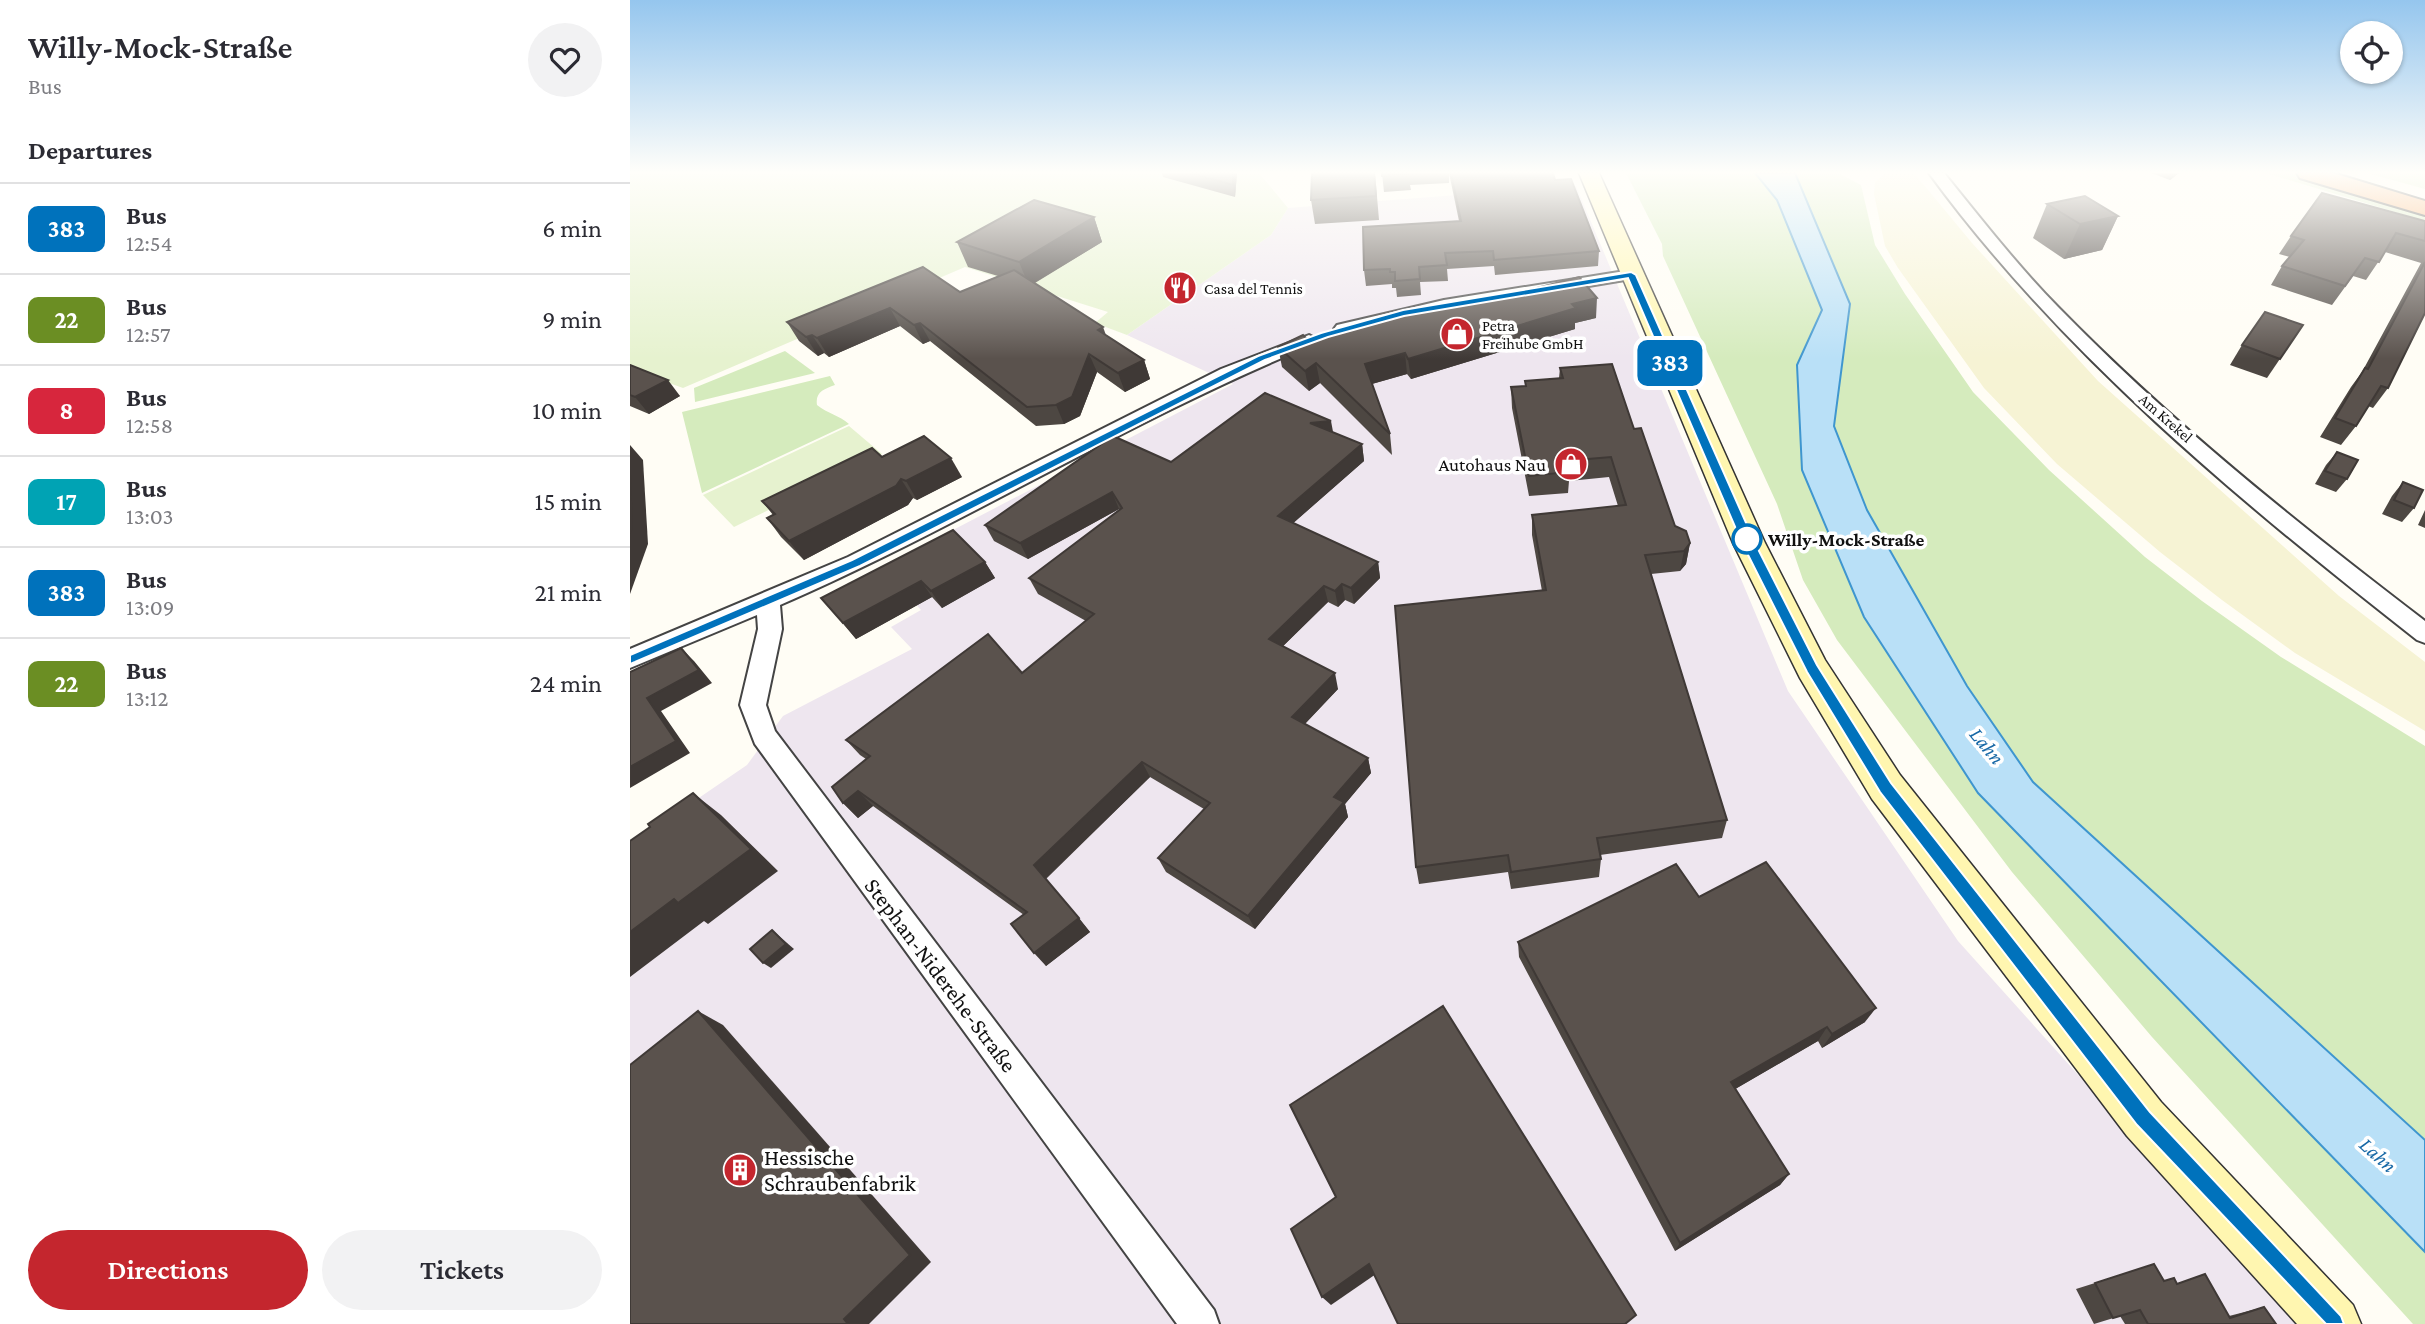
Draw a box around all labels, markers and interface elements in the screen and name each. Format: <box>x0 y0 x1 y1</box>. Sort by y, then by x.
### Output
map controls <box>2340 21 2403 84</box>
button: locate <box>2340 21 2403 84</box>
button: heart <box>528 23 602 97</box>
text: Willy-Mock-Straße <box>28 28 293 65</box>
text: Bus <box>28 73 62 99</box>
text: Departures <box>28 136 152 165</box>
text: Bus <box>126 201 167 230</box>
text: 6 min <box>542 214 602 243</box>
text: 383 <box>48 215 85 242</box>
text: 12:54 <box>126 230 172 256</box>
restaurant icon: Casa del Tennis <box>1161 269 1199 307</box>
place label: Casa del Tennis <box>1204 280 1303 297</box>
text: Bus <box>126 292 167 321</box>
text: 9 min <box>542 305 602 334</box>
text: 22 <box>54 306 79 333</box>
shop icon: Petra Freihube GmbH <box>1438 315 1476 353</box>
place label: Petra Freihube GmbH <box>1482 317 1583 352</box>
text: 12:57 <box>126 321 171 347</box>
line badge: 383 <box>1630 340 1710 386</box>
text: 383 <box>1651 349 1689 376</box>
text: Bus <box>126 383 167 412</box>
street label: Am Krekel <box>2136 390 2196 446</box>
text: 10 min <box>532 396 602 425</box>
text: 8 <box>60 397 73 424</box>
text: 12:58 <box>126 412 173 438</box>
shop icon: Autohaus Nau <box>1552 445 1590 483</box>
place label: Autohaus Nau <box>1438 454 1546 475</box>
text: Bus <box>126 474 167 503</box>
text: 15 min <box>535 487 602 516</box>
text: 17 <box>56 488 77 515</box>
text: 13:03 <box>126 503 174 529</box>
marker: Willy-Mock-Straße <box>1732 524 1762 554</box>
place label: Willy-Mock-Straße <box>1767 529 1924 550</box>
text: Bus <box>126 565 167 594</box>
text: 21 min <box>534 578 602 607</box>
text: 383 <box>48 579 85 606</box>
text: 13:09 <box>126 594 175 620</box>
text: Bus <box>126 656 167 685</box>
text: 24 min <box>530 669 602 698</box>
text: 22 <box>54 670 79 697</box>
text: 13:12 <box>126 685 168 711</box>
water label: Lahn <box>1965 723 2009 769</box>
street label: Stephan-Niderehe-Straße <box>860 873 1022 1077</box>
water label: Lahn <box>2355 1132 2401 1178</box>
place label: Hessische Schraubenfabrik <box>764 1144 916 1196</box>
building icon: Hessische Schraubenfabrik <box>721 1151 759 1189</box>
button: Directions <box>28 1230 308 1310</box>
button: Tickets <box>322 1230 602 1310</box>

